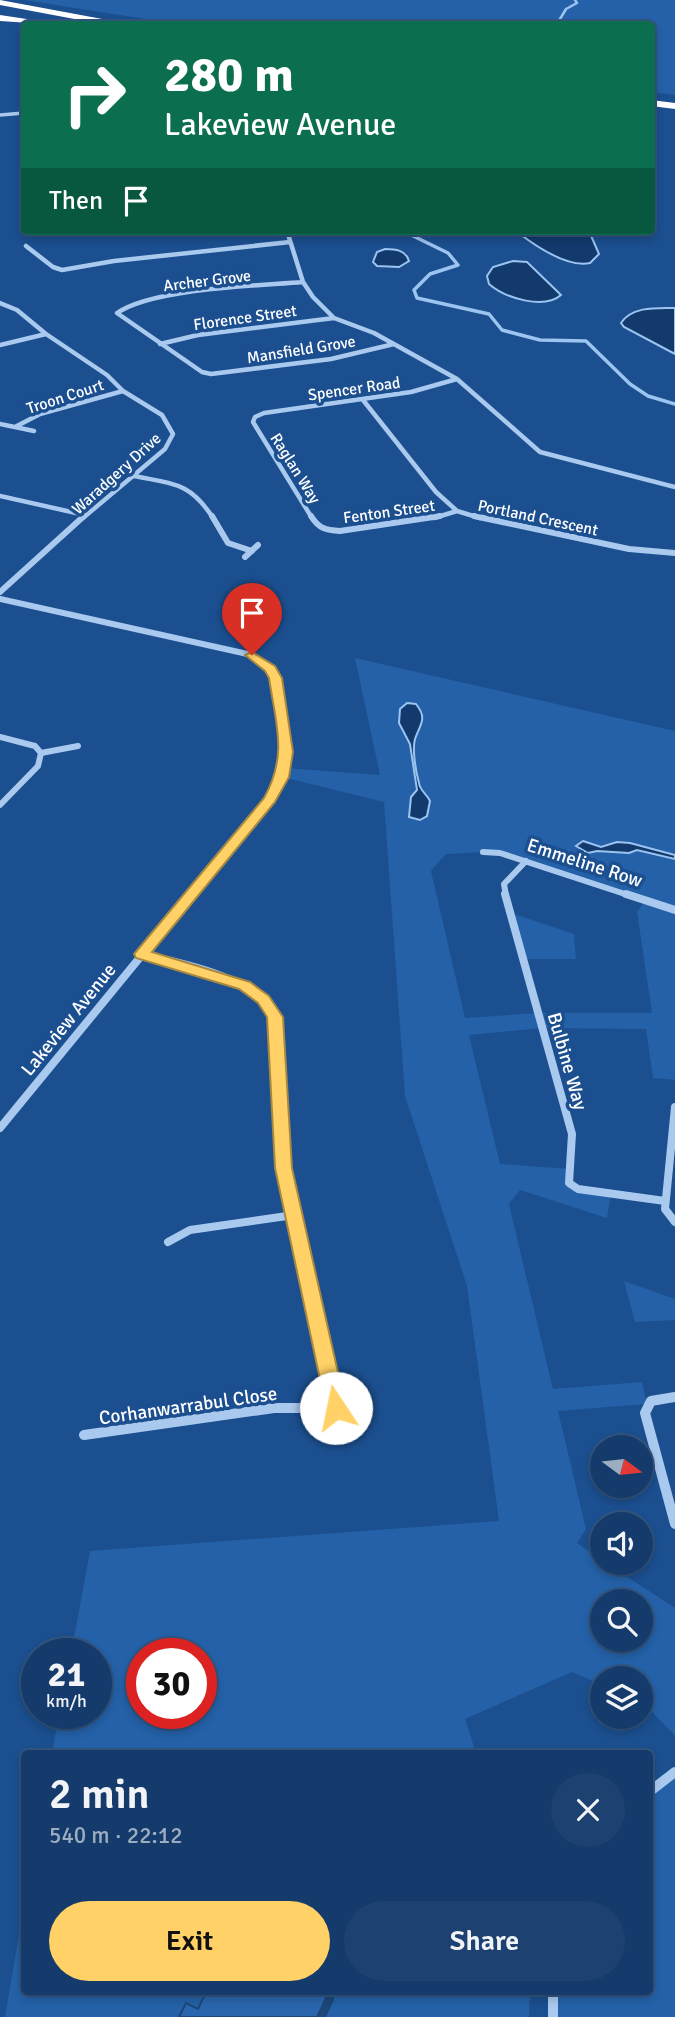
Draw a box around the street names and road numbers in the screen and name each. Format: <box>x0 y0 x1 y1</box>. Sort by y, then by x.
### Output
street label: Archer Grove <box>162 266 252 296</box>
street label: Florence Street <box>192 301 299 335</box>
street label: Mansfield Grove <box>245 332 357 368</box>
street label: Spencer Road <box>307 373 402 405</box>
street label: Troon Court <box>24 375 107 419</box>
street label: Waradgery Drive <box>68 429 165 519</box>
street label: Raglan Way <box>266 430 325 508</box>
street label: Portland Crescent <box>476 495 600 541</box>
street label: Fenton Street <box>342 496 437 528</box>
street label: Emmeline Row <box>524 833 646 893</box>
street label: Lakeview Avenue <box>16 958 122 1081</box>
street label: Bulbine Way <box>542 1010 592 1113</box>
street label: Corhanwarrabul Close <box>98 1382 279 1430</box>

